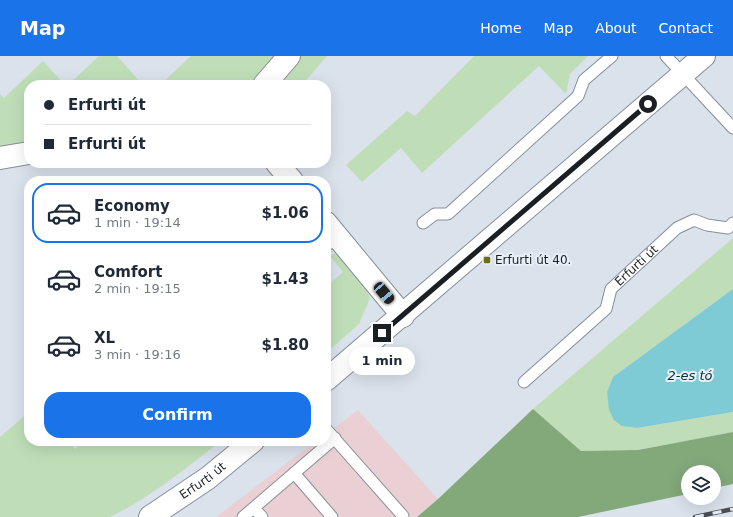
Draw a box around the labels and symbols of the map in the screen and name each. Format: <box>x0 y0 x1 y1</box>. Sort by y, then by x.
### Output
route start <box>639 95 657 113</box>
street label: Erfurti út <box>612 242 661 289</box>
place label: Erfurti út 40. <box>495 253 571 267</box>
marker: Erfurti út 40. <box>482 255 492 265</box>
car <box>372 280 396 306</box>
route end <box>373 324 391 342</box>
callout: 1 min <box>349 347 415 375</box>
water label: 2-es tó <box>668 368 713 383</box>
street label: Erfurti út <box>177 459 229 502</box>

